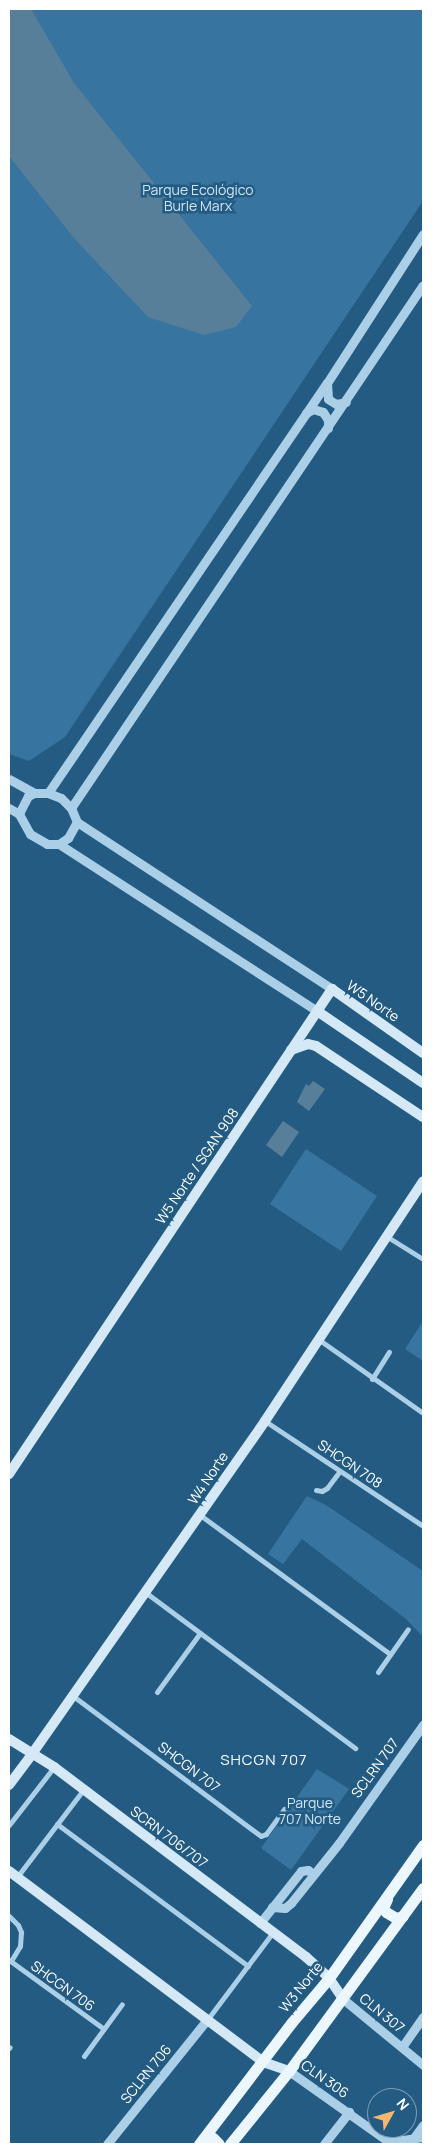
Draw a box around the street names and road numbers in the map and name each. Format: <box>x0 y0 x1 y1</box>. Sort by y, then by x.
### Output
street label: W5 Norte <box>343 977 403 1025</box>
street label: W5 Norte / SGAN 908 <box>152 1105 242 1227</box>
street label: SHCGN 708 <box>315 1436 385 1492</box>
street label: W4 Norte <box>184 1449 232 1507</box>
street label: SCLRN 707 <box>348 1735 402 1801</box>
street label: SHCGN 707 <box>155 1738 223 1796</box>
street label: SCRN 706/707 <box>127 1803 211 1871</box>
street label: SHCGN 706 <box>28 1957 98 2015</box>
street label: W3 Norte <box>276 1958 326 2016</box>
street label: CLN 307 <box>356 1990 408 2036</box>
street label: SCLRN 706 <box>117 2041 175 2107</box>
street label: CLN 306 <box>298 2056 352 2102</box>

